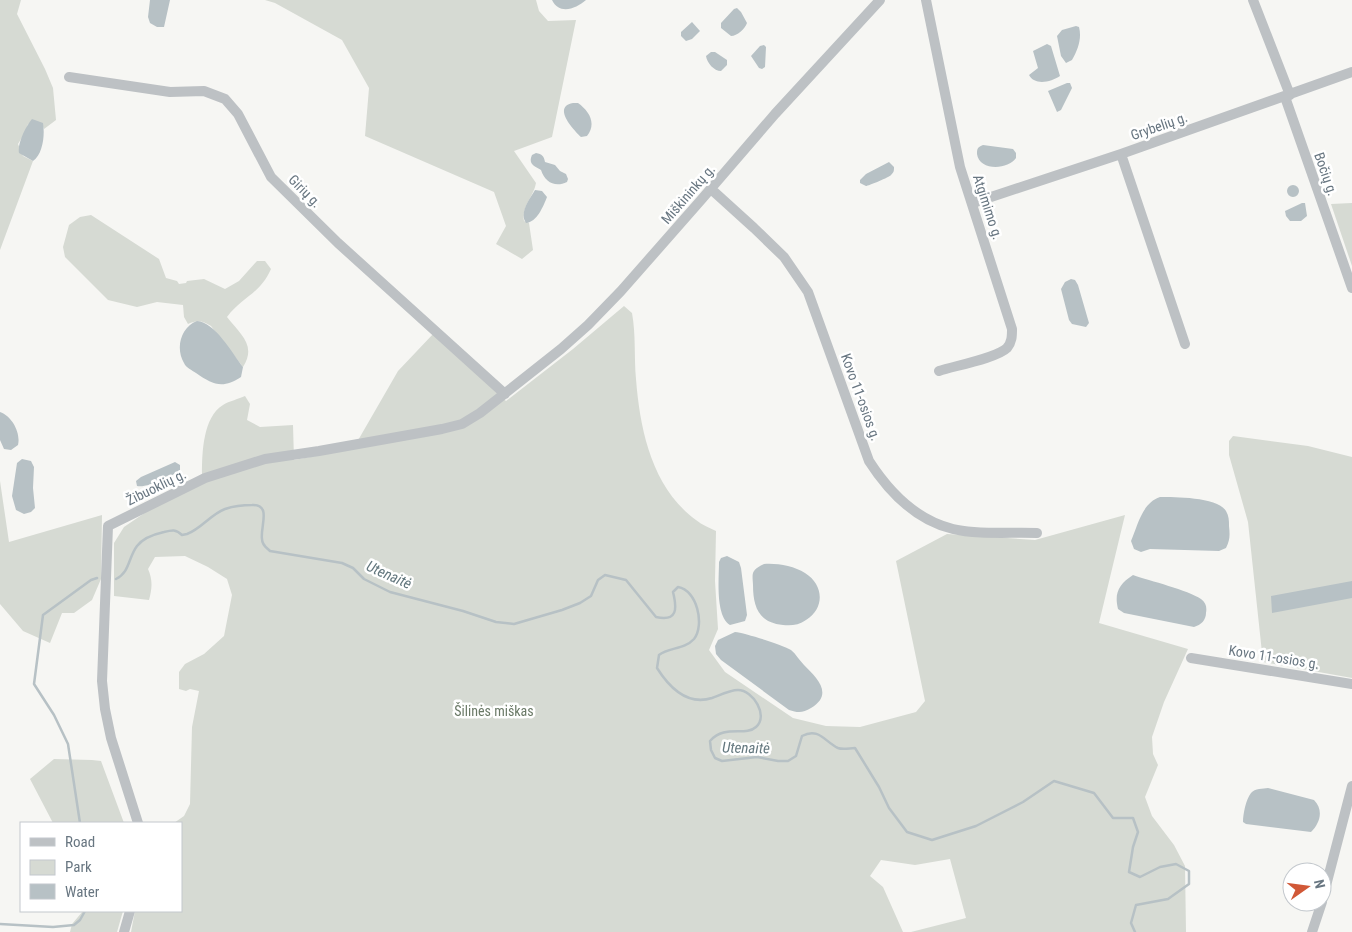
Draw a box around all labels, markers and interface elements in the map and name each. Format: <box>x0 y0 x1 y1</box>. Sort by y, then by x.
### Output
street label: Grybelių g. <box>1129 109 1189 143</box>
street label: Bočių g. <box>1311 150 1341 198</box>
street label: Miškininkų g. <box>658 161 718 227</box>
street label: Girių g. <box>285 171 325 211</box>
street label: Atgimimo g. <box>970 172 1006 242</box>
street label: Kovo 11-osios g. <box>838 351 884 443</box>
street label: Žibuoklių g. <box>123 465 189 508</box>
water label: Utenaitė <box>364 557 415 593</box>
street label: Kovo 11-osios g. <box>1227 642 1321 672</box>
park label: Šilinės miškas <box>454 702 534 719</box>
water label: Utenaitė <box>722 739 770 757</box>
legend <box>20 822 182 912</box>
text: Road <box>65 833 95 851</box>
text: Park <box>65 858 92 876</box>
north arrow <box>1282 862 1332 912</box>
text: N <box>1311 878 1328 890</box>
text: Water <box>65 883 100 901</box>

